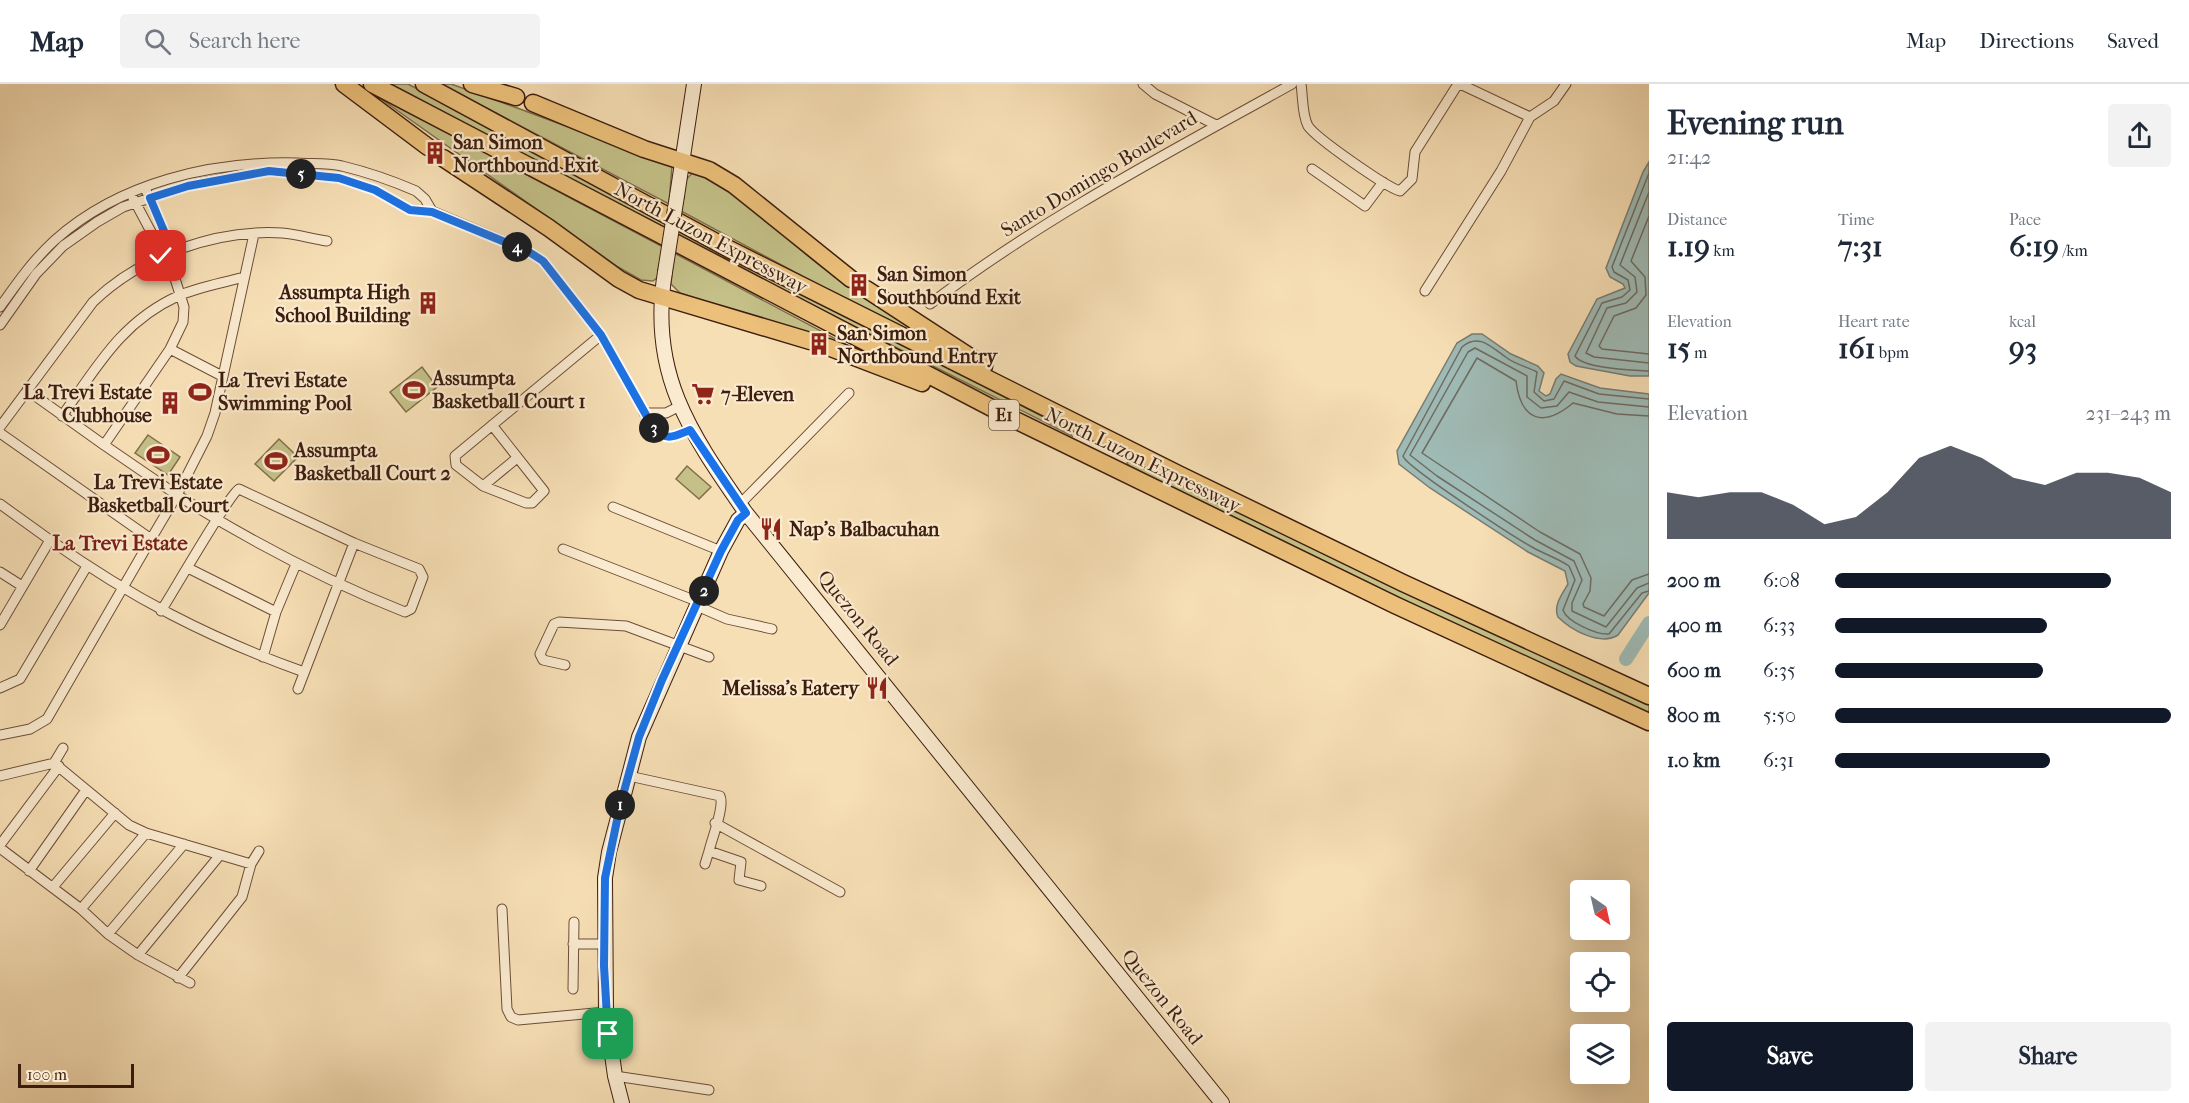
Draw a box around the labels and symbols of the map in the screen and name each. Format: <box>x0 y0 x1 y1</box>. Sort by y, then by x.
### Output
street label: Santo Domingo Boulevard <box>997 106 1202 242</box>
place label: San Simon Northbound Exit <box>453 131 600 177</box>
building icon: San Simon Northbound Exit <box>422 140 448 166</box>
pin: 5 <box>286 159 316 189</box>
street label: North Luzon Expressway <box>611 177 812 299</box>
pin <box>135 230 186 281</box>
pin: 4 <box>502 232 532 262</box>
place label: San Simon Southbound Exit <box>877 263 1022 309</box>
building icon: San Simon Southbound Exit <box>846 272 872 298</box>
place label: Assumpta High School Building <box>275 281 411 327</box>
building icon: Assumpta High School Building <box>415 290 441 316</box>
place label: San Simon Northbound Entry <box>837 322 998 368</box>
building icon: San Simon Northbound Entry <box>806 331 832 357</box>
place label: Assumpta Basketball Court 1 <box>430 367 586 413</box>
place label: La Trevi Estate Swimming Pool <box>218 369 352 415</box>
sports icon: Assumpta Basketball Court 1 <box>401 377 427 403</box>
sports icon: La Trevi Estate Swimming Pool <box>187 379 213 405</box>
place label: La Trevi Estate Clubhouse <box>23 381 152 427</box>
supermarket icon: 7-Eleven <box>690 381 716 407</box>
place label: 7-Eleven <box>720 383 795 406</box>
building icon: La Trevi Estate Clubhouse <box>157 390 183 416</box>
road number: E1 <box>989 400 1019 430</box>
street label: North Luzon Expressway <box>1041 403 1246 518</box>
pin: 3 <box>639 413 669 443</box>
place label: Assumpta Basketball Court 2 <box>292 439 451 485</box>
sports icon: La Trevi Estate Basketball Court <box>145 442 171 468</box>
sports icon: Assumpta Basketball Court 2 <box>263 448 289 474</box>
place label: La Trevi Estate Basketball Court <box>87 471 230 517</box>
restaurant icon: Nap's Balbacuhan <box>758 516 784 542</box>
place label: Nap's Balbacuhan <box>789 518 940 541</box>
district label: La Trevi Estate <box>52 531 188 555</box>
street label: Quezon Road <box>813 566 904 671</box>
pin: 2 <box>689 576 719 606</box>
restaurant icon: Melissa's Eatery <box>864 675 890 701</box>
place label: Melissa's Eatery <box>721 677 860 700</box>
pin: 1 <box>605 790 635 820</box>
north arrow <box>1570 880 1630 940</box>
street label: Quezon Road <box>1117 945 1208 1050</box>
pin <box>582 1008 633 1059</box>
scale bar <box>18 1061 134 1088</box>

